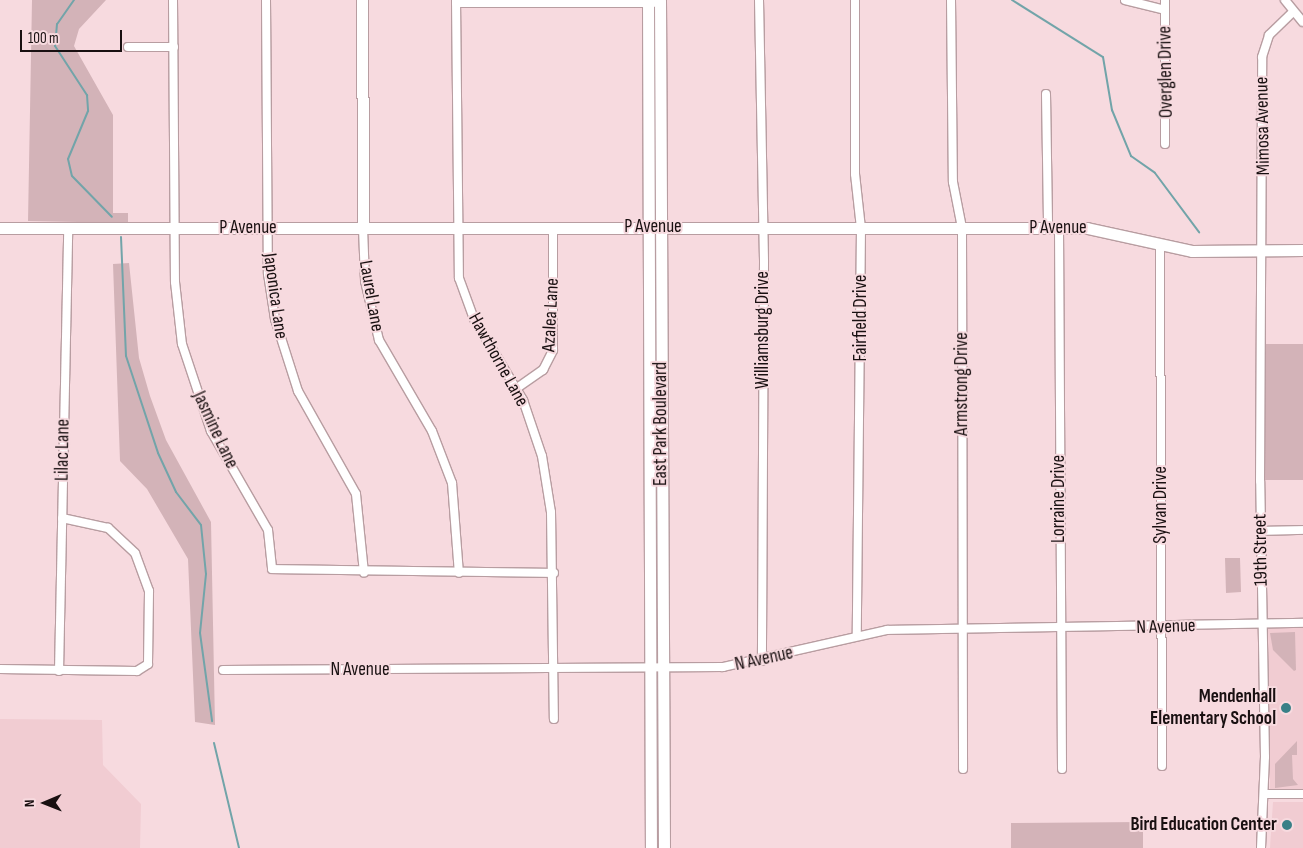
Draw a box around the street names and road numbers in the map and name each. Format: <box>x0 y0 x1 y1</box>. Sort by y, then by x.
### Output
street label: Overglen Drive <box>1154 26 1178 118</box>
street label: Mimosa Avenue <box>1251 77 1275 175</box>
street label: P Avenue <box>624 216 682 238</box>
street label: P Avenue <box>219 217 277 239</box>
street label: P Avenue <box>1029 217 1087 239</box>
street label: Japonica Lane <box>258 252 292 340</box>
street label: Laurel Lane <box>354 259 388 333</box>
street label: Williamsburg Drive <box>752 271 774 389</box>
street label: Fairfield Drive <box>850 274 872 362</box>
street label: Azalea Lane <box>538 277 564 353</box>
street label: Hawthorne Lane <box>463 309 533 411</box>
street label: Armstrong Drive <box>951 332 973 436</box>
street label: East Park Boulevard <box>650 362 672 486</box>
street label: Jasmine Lane <box>187 388 243 472</box>
street label: Lilac Lane <box>51 419 75 481</box>
street label: Lorraine Drive <box>1048 455 1070 543</box>
street label: Sylvan Drive <box>1150 466 1172 544</box>
street label: 19th Street <box>1249 514 1273 586</box>
street label: N Avenue <box>1136 615 1196 639</box>
street label: N Avenue <box>733 642 795 676</box>
street label: N Avenue <box>330 659 390 681</box>

